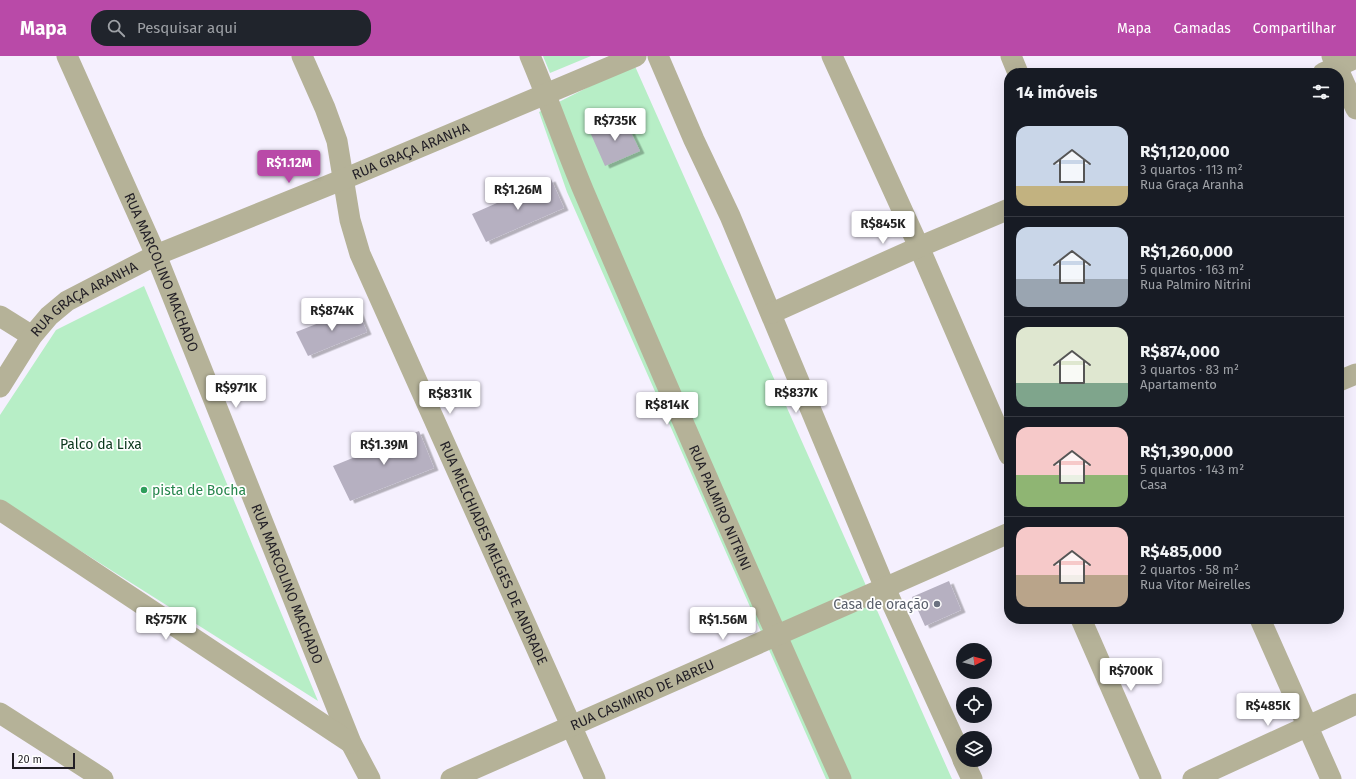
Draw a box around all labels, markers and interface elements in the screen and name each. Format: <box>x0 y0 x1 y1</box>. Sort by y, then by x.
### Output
search box <box>91 10 371 46</box>
text: Mapa <box>20 17 67 40</box>
icon: search <box>105 17 127 39</box>
text: Pesquisar aqui <box>137 19 237 37</box>
text: Mapa <box>1117 20 1151 37</box>
text: Camadas <box>1173 20 1231 37</box>
text: Compartilhar <box>1253 20 1336 37</box>
icon: filters <box>1310 81 1332 103</box>
text: 14 imóveis <box>1016 82 1097 103</box>
pin: R$735K <box>582 108 648 142</box>
text: R$735K <box>594 113 636 128</box>
street label: RUA GRAÇA ARANHA <box>349 119 472 184</box>
text: R$1,120,000 <box>1140 141 1230 162</box>
icon: home <box>1048 142 1096 190</box>
pin: R$1.12M <box>252 150 326 184</box>
text: R$1.12M <box>266 155 312 170</box>
text: 3 quartos · 113 m² <box>1140 162 1243 177</box>
pin: R$1.26M <box>481 177 555 211</box>
text: Rua Graça Aranha <box>1140 177 1244 192</box>
text: R$1.26M <box>494 182 542 197</box>
street label: RUA MARCOLINO MACHADO <box>120 190 202 354</box>
pin: R$845K <box>850 211 916 245</box>
text: R$845K <box>860 216 906 231</box>
text: R$1,260,000 <box>1140 241 1233 262</box>
icon: home <box>1048 243 1096 291</box>
street label: RUA GRAÇA ARANHA <box>27 258 140 340</box>
text: 5 quartos · 163 m² <box>1140 262 1244 277</box>
text: Rua Palmiro Nitrini <box>1140 277 1251 292</box>
pin: R$874K <box>299 298 365 332</box>
text: R$874K <box>310 303 354 318</box>
text: R$874,000 <box>1140 341 1220 362</box>
icon: home <box>1048 343 1096 391</box>
text: 3 quartos · 83 m² <box>1140 362 1239 377</box>
pin: R$971K <box>203 375 269 409</box>
text: Apartamento <box>1140 377 1217 392</box>
text: R$971K <box>215 380 257 395</box>
pin: R$837K <box>763 380 829 414</box>
pin: R$831K <box>417 381 483 415</box>
text: R$837K <box>774 385 818 400</box>
text: R$831K <box>428 386 472 401</box>
pin: R$814K <box>634 392 700 426</box>
text: R$814K <box>645 397 689 412</box>
pin: R$1.39M <box>347 432 421 466</box>
park label: Palco da Lixa <box>60 436 142 453</box>
text: R$1.39M <box>360 437 408 452</box>
street label: RUA MELCHIADES MELGES DE ANDRADE <box>436 439 551 668</box>
text: R$1,390,000 <box>1140 441 1233 462</box>
street label: RUA PALMIRO NITRINI <box>685 442 755 573</box>
icon: home <box>1048 443 1096 491</box>
text: 5 quartos · 143 m² <box>1140 462 1244 477</box>
text: Casa <box>1140 477 1167 492</box>
place label: pista de Bocha <box>152 482 246 499</box>
marker: pista de Bocha <box>139 485 149 495</box>
street label: RUA MARCOLINO MACHADO <box>247 501 326 666</box>
text: R$485,000 <box>1140 541 1222 562</box>
icon: home <box>1048 543 1096 591</box>
text: 2 quartos · 58 m² <box>1140 562 1239 577</box>
text: Rua Vitor Meirelles <box>1140 577 1251 592</box>
place label: Casa de oração <box>833 596 929 613</box>
marker: Casa de oração <box>932 599 942 609</box>
pin: R$757K <box>133 607 199 641</box>
pin: R$1.56M <box>686 607 760 641</box>
text: R$757K <box>145 612 187 627</box>
text: R$1.56M <box>699 612 747 627</box>
north arrow <box>956 643 992 679</box>
map controls <box>956 643 992 767</box>
street label: RUA CASIMIRO DE ABREU <box>568 656 717 734</box>
pin: R$700K <box>1098 658 1164 692</box>
text: R$700K <box>1109 663 1153 678</box>
button: locate <box>956 687 992 723</box>
pin: R$485K <box>1235 693 1301 727</box>
text: R$485K <box>1245 698 1291 713</box>
button: layers <box>956 731 992 767</box>
scale bar <box>12 751 75 770</box>
text: 20 m <box>18 753 42 766</box>

